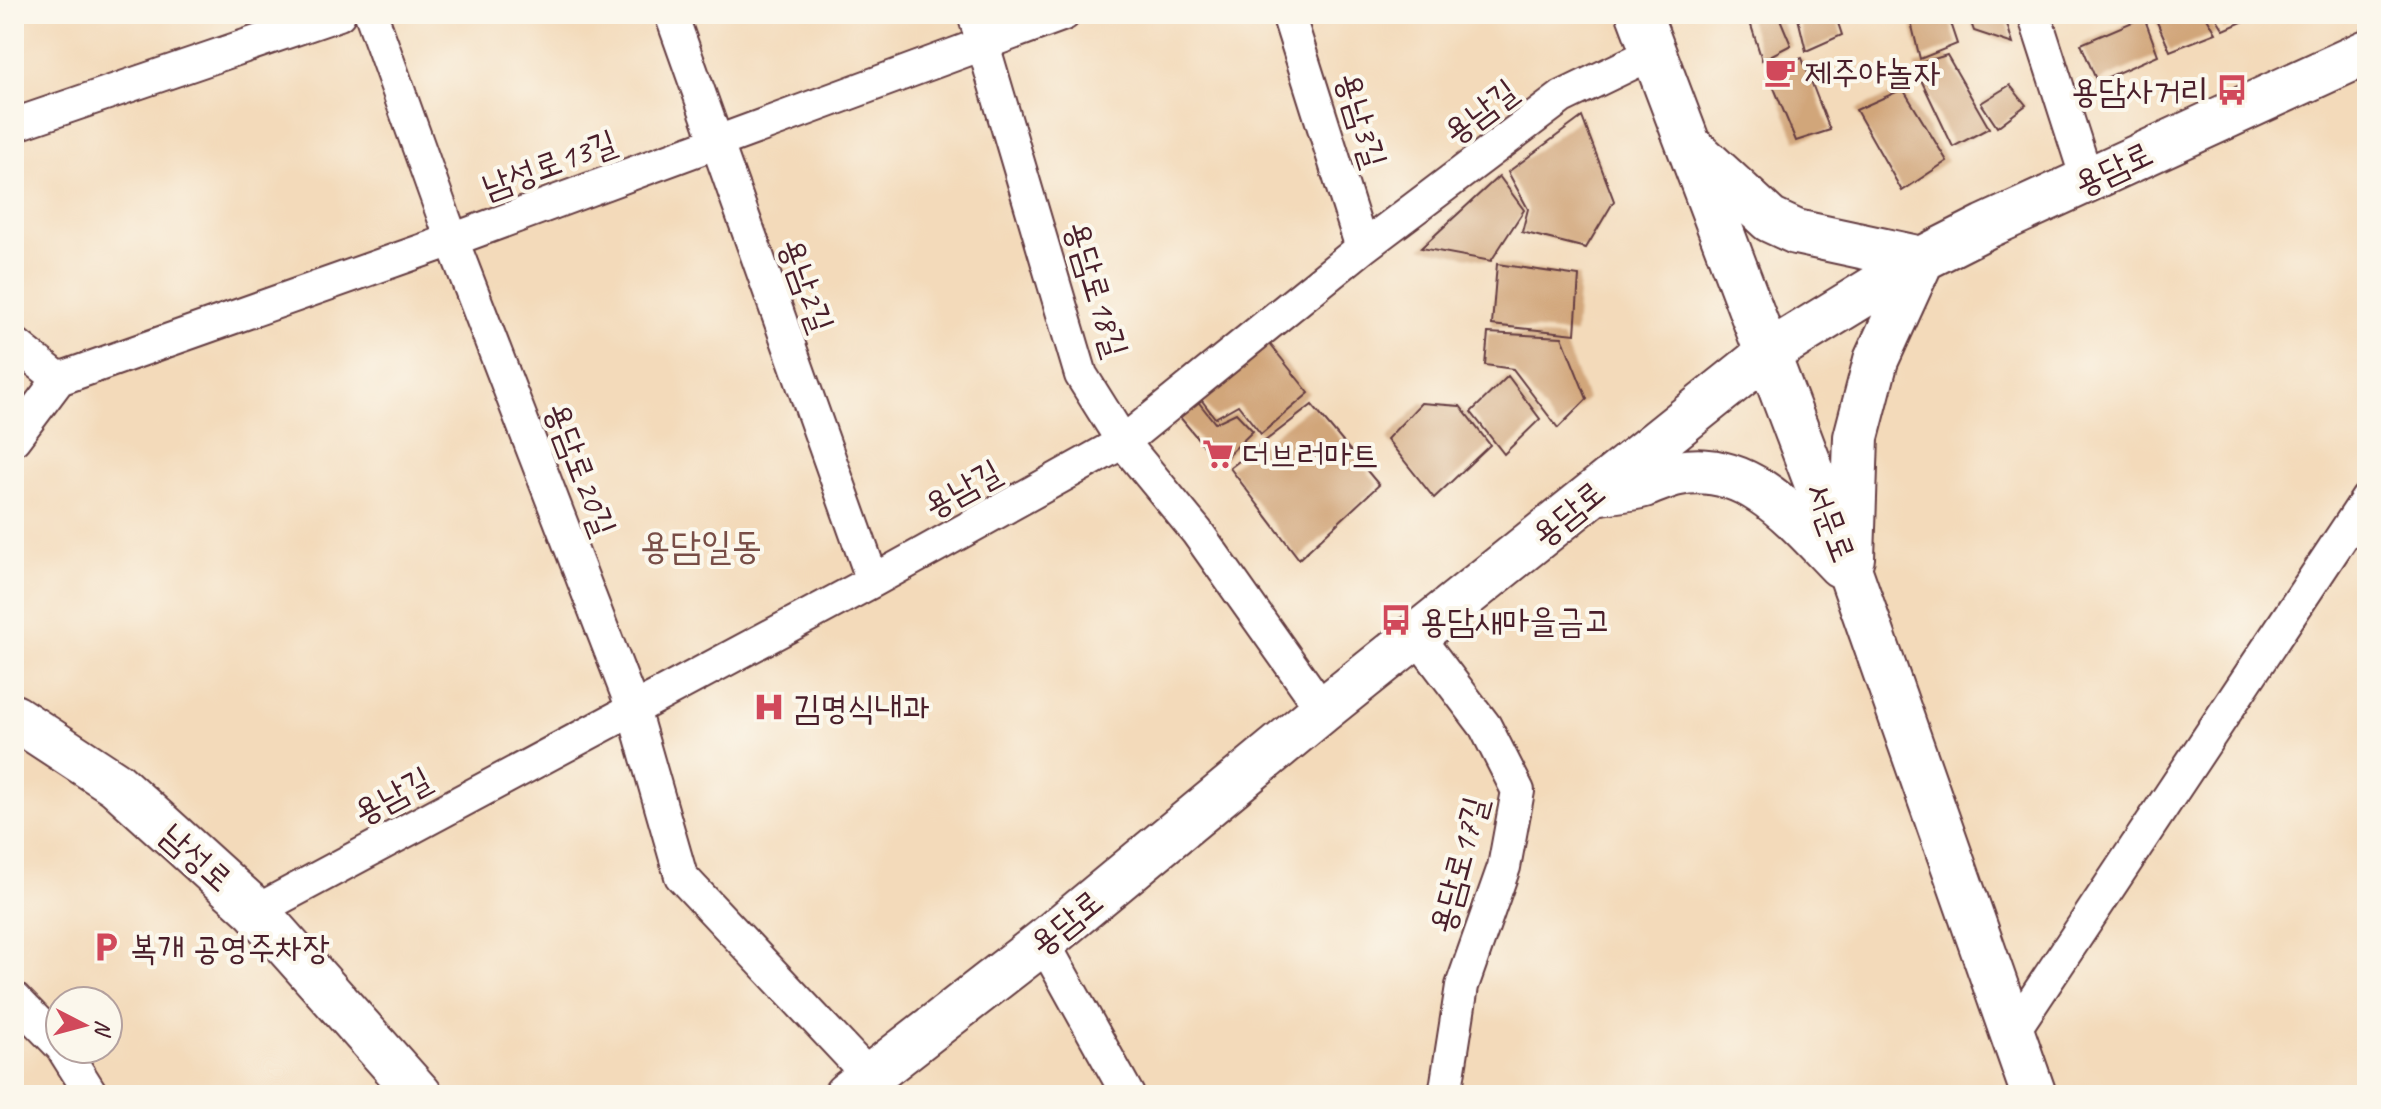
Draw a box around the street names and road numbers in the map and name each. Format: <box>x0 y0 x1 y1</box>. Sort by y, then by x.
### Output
street label: 용남3길 <box>1327 67 1397 173</box>
street label: 용남길 <box>1434 69 1526 153</box>
street label: 남성로13길 <box>476 120 622 208</box>
street label: 용담로 <box>2067 131 2159 205</box>
street label: 용담로18길 <box>1056 216 1138 362</box>
street label: 용남2길 <box>770 232 844 338</box>
street label: 용담로20길 <box>536 396 626 542</box>
street label: 용남길 <box>916 449 1008 527</box>
street label: 용담로 <box>1523 470 1613 556</box>
street label: 서문로 <box>1796 476 1866 568</box>
street label: 용남길 <box>346 757 438 833</box>
street label: 용담로17길 <box>1419 792 1497 938</box>
street label: 남성로 <box>152 814 242 900</box>
street label: 용담로 <box>1021 879 1111 965</box>

